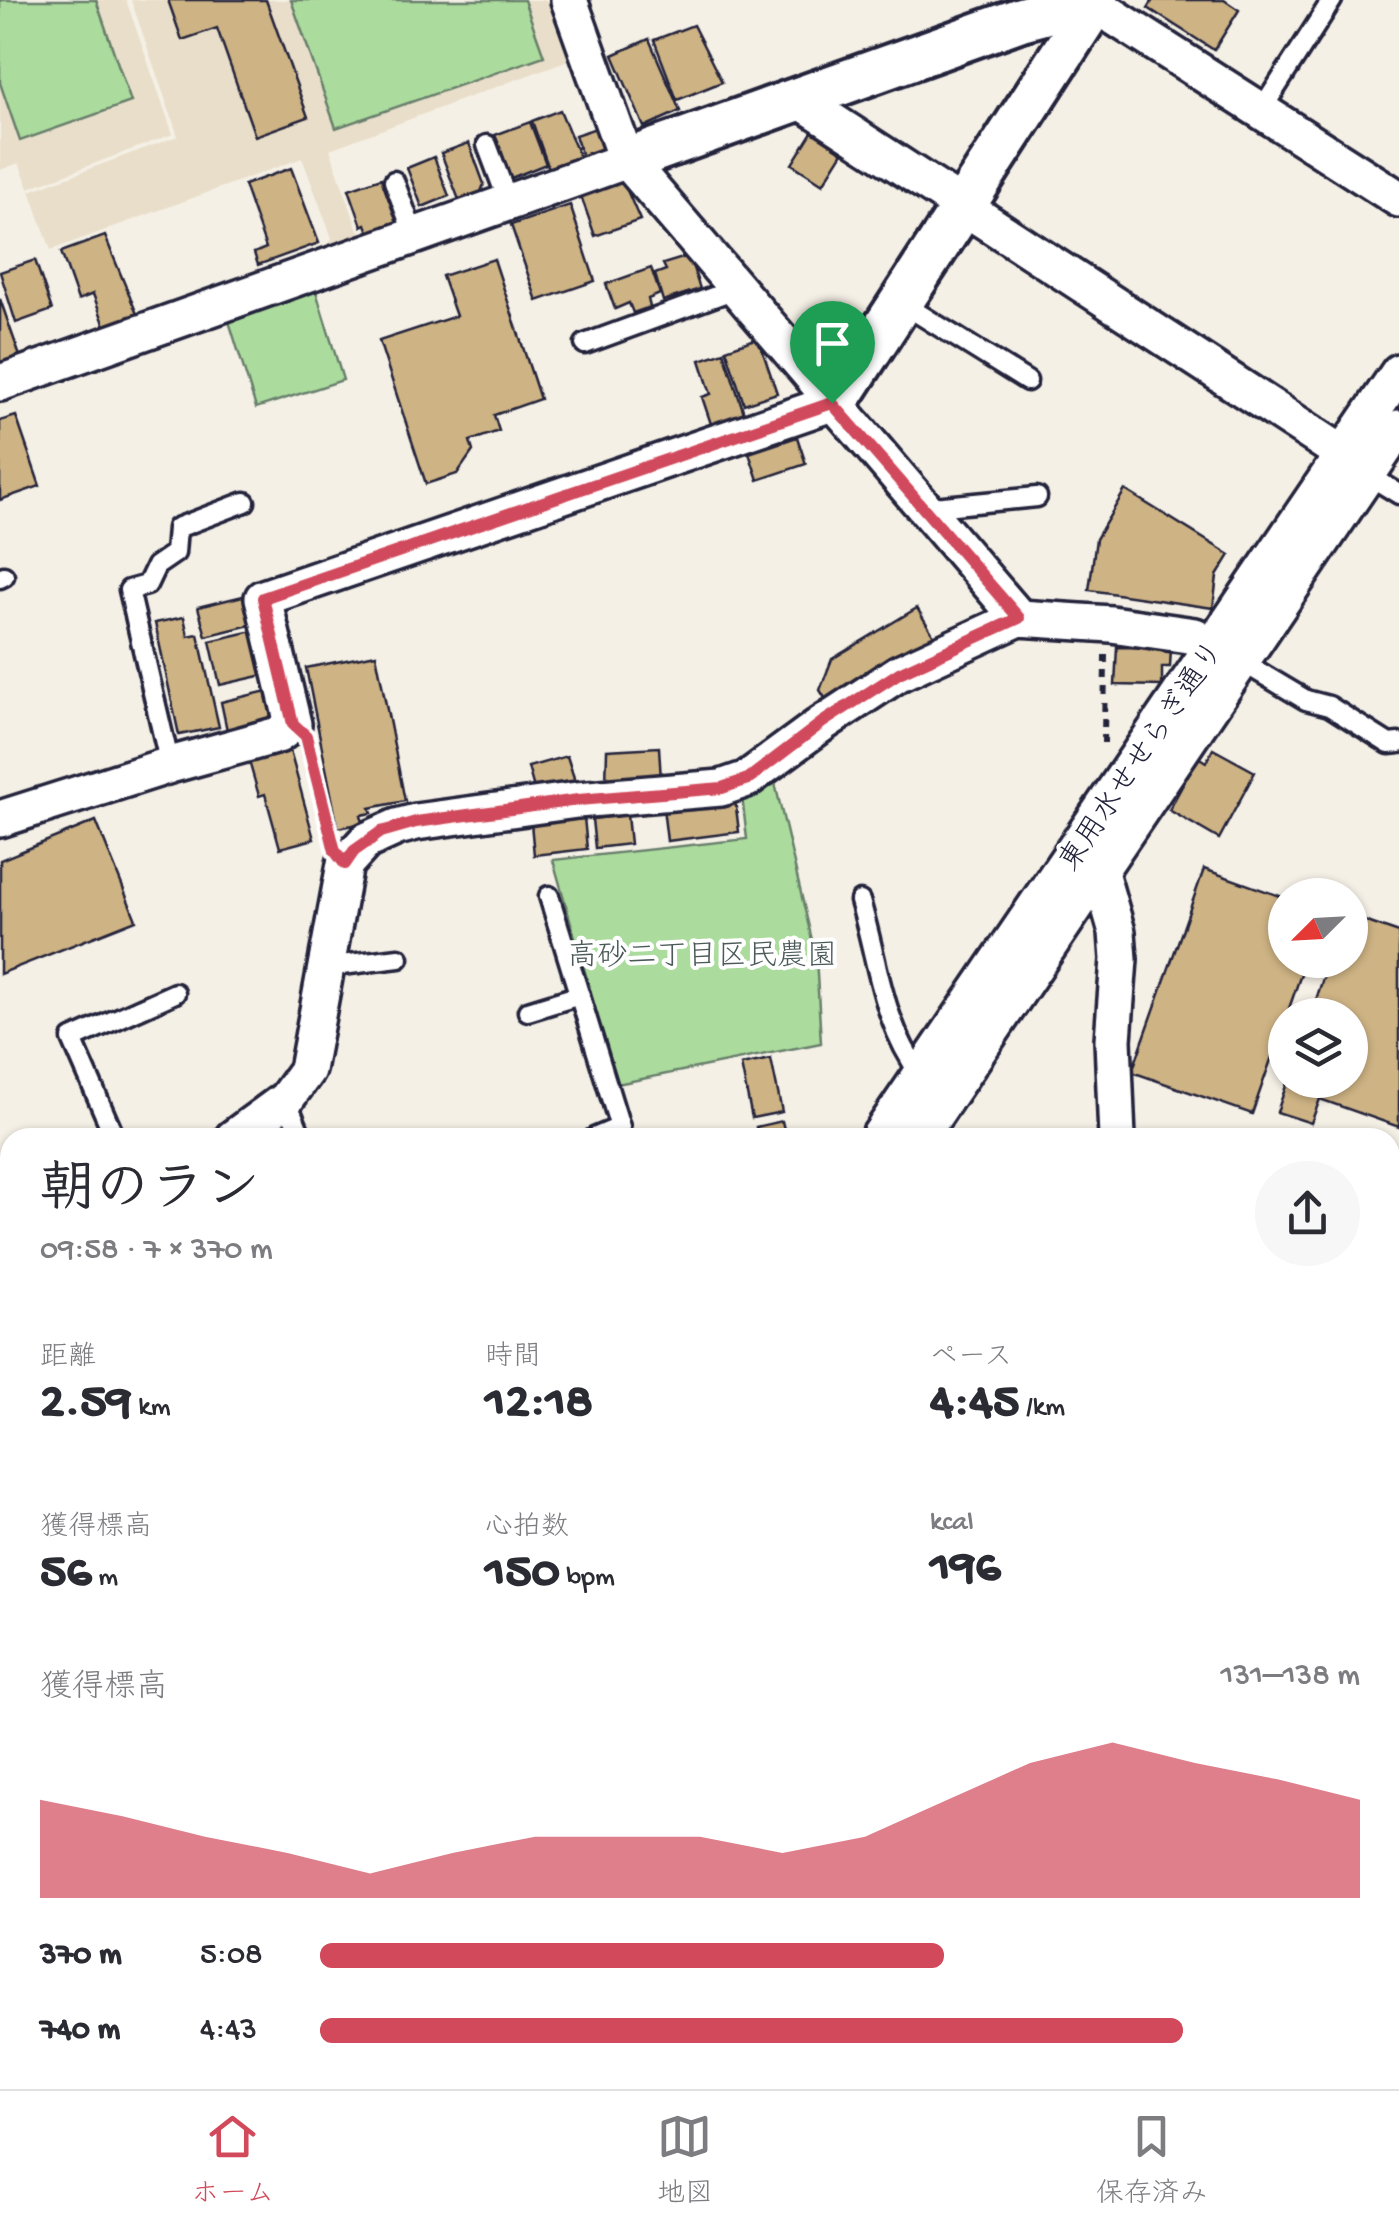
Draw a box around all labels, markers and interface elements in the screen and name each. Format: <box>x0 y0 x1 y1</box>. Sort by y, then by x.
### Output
pin <box>790 301 875 404</box>
icon: arrive <box>805 316 860 371</box>
street label: 東用水せせらぎ通り <box>1052 635 1234 879</box>
north arrow <box>1268 878 1368 978</box>
map controls <box>1268 878 1368 1098</box>
park label: 高砂二丁目区民農園 <box>567 939 837 976</box>
button: layers <box>1268 998 1368 1098</box>
button: share <box>1255 1161 1360 1266</box>
text: 朝のラン <box>40 1162 260 1226</box>
text: 09:58 · 7 × 370 m <box>40 1232 273 1270</box>
text: 距離 <box>40 1342 96 1375</box>
text: 時間 <box>485 1342 541 1375</box>
text: ペース <box>930 1342 1012 1375</box>
text: 2.59 <box>40 1375 132 1434</box>
text: 12:18 <box>485 1375 593 1434</box>
text: 4:45 <box>930 1375 1019 1434</box>
text: km <box>132 1392 171 1425</box>
text: /km <box>1019 1392 1065 1425</box>
text: kcal <box>930 1507 974 1540</box>
text: 獲得標高 <box>40 1512 152 1545</box>
text: 心拍数 <box>485 1512 569 1545</box>
text: 196 <box>930 1540 1001 1599</box>
text: 56 <box>40 1545 92 1604</box>
text: 150 <box>485 1545 560 1604</box>
text: m <box>92 1562 118 1595</box>
text: bpm <box>560 1562 615 1595</box>
text: 131–138 m <box>1221 1658 1360 1696</box>
text: 獲得標高 <box>40 1670 168 1708</box>
text: 370 m <box>40 1937 122 1975</box>
text: 5:08 <box>200 1937 263 1975</box>
text: 740 m <box>40 2012 120 2050</box>
text: 4:43 <box>200 2012 257 2050</box>
tab: ホーム <box>191 2109 274 2212</box>
tab: 地図 <box>657 2109 713 2212</box>
tab: 保存済み <box>1096 2109 1208 2212</box>

